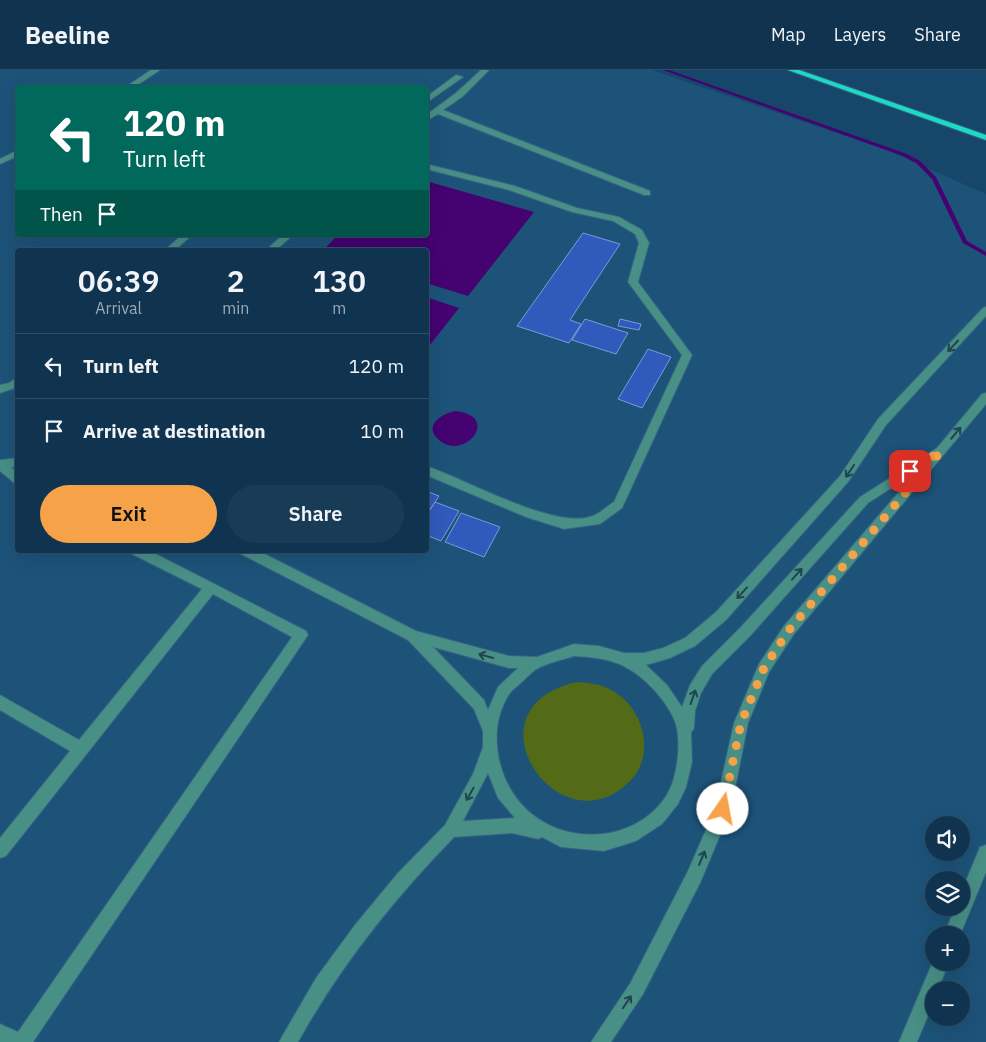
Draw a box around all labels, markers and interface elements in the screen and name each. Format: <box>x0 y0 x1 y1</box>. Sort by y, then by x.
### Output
text: Beeline <box>25 19 110 51</box>
text: Map <box>771 23 806 46</box>
text: Layers <box>834 23 886 46</box>
text: Share <box>914 23 961 46</box>
text: 120 m <box>123 100 226 146</box>
icon: left <box>40 105 105 170</box>
text: Turn left <box>123 144 206 173</box>
icon: arrive <box>93 200 121 228</box>
text: Then <box>40 202 83 226</box>
text: 06:39 <box>78 261 159 300</box>
text: 2 <box>227 261 245 300</box>
text: 130 <box>312 261 366 300</box>
text: Arrival <box>95 298 142 318</box>
text: min <box>222 298 249 318</box>
text: m <box>332 298 346 318</box>
one-way arrow <box>947 340 959 352</box>
icon: left <box>40 352 68 380</box>
text: Turn left <box>83 354 159 378</box>
text: 120 m <box>349 354 404 378</box>
icon: arrive <box>40 417 68 445</box>
text: Arrive at destination <box>83 419 266 443</box>
text: 10 m <box>360 419 404 443</box>
one-way arrow <box>951 427 962 440</box>
pin <box>889 450 931 492</box>
icon: arrive <box>896 457 924 485</box>
one-way arrow <box>844 464 855 478</box>
button: Exit <box>40 485 217 543</box>
button: Share <box>227 485 404 543</box>
one-way arrow <box>791 568 803 581</box>
one-way arrow <box>736 586 748 599</box>
one-way arrow <box>479 650 495 660</box>
one-way arrow <box>688 690 698 706</box>
position arrow <box>696 782 748 834</box>
one-way arrow <box>465 787 475 801</box>
map controls <box>925 816 970 1026</box>
button: sound <box>925 816 970 861</box>
one-way arrow <box>698 851 708 866</box>
button: layers <box>925 871 970 916</box>
button: + <box>925 926 970 971</box>
button: − <box>925 981 970 1026</box>
one-way arrow <box>623 995 633 1009</box>

